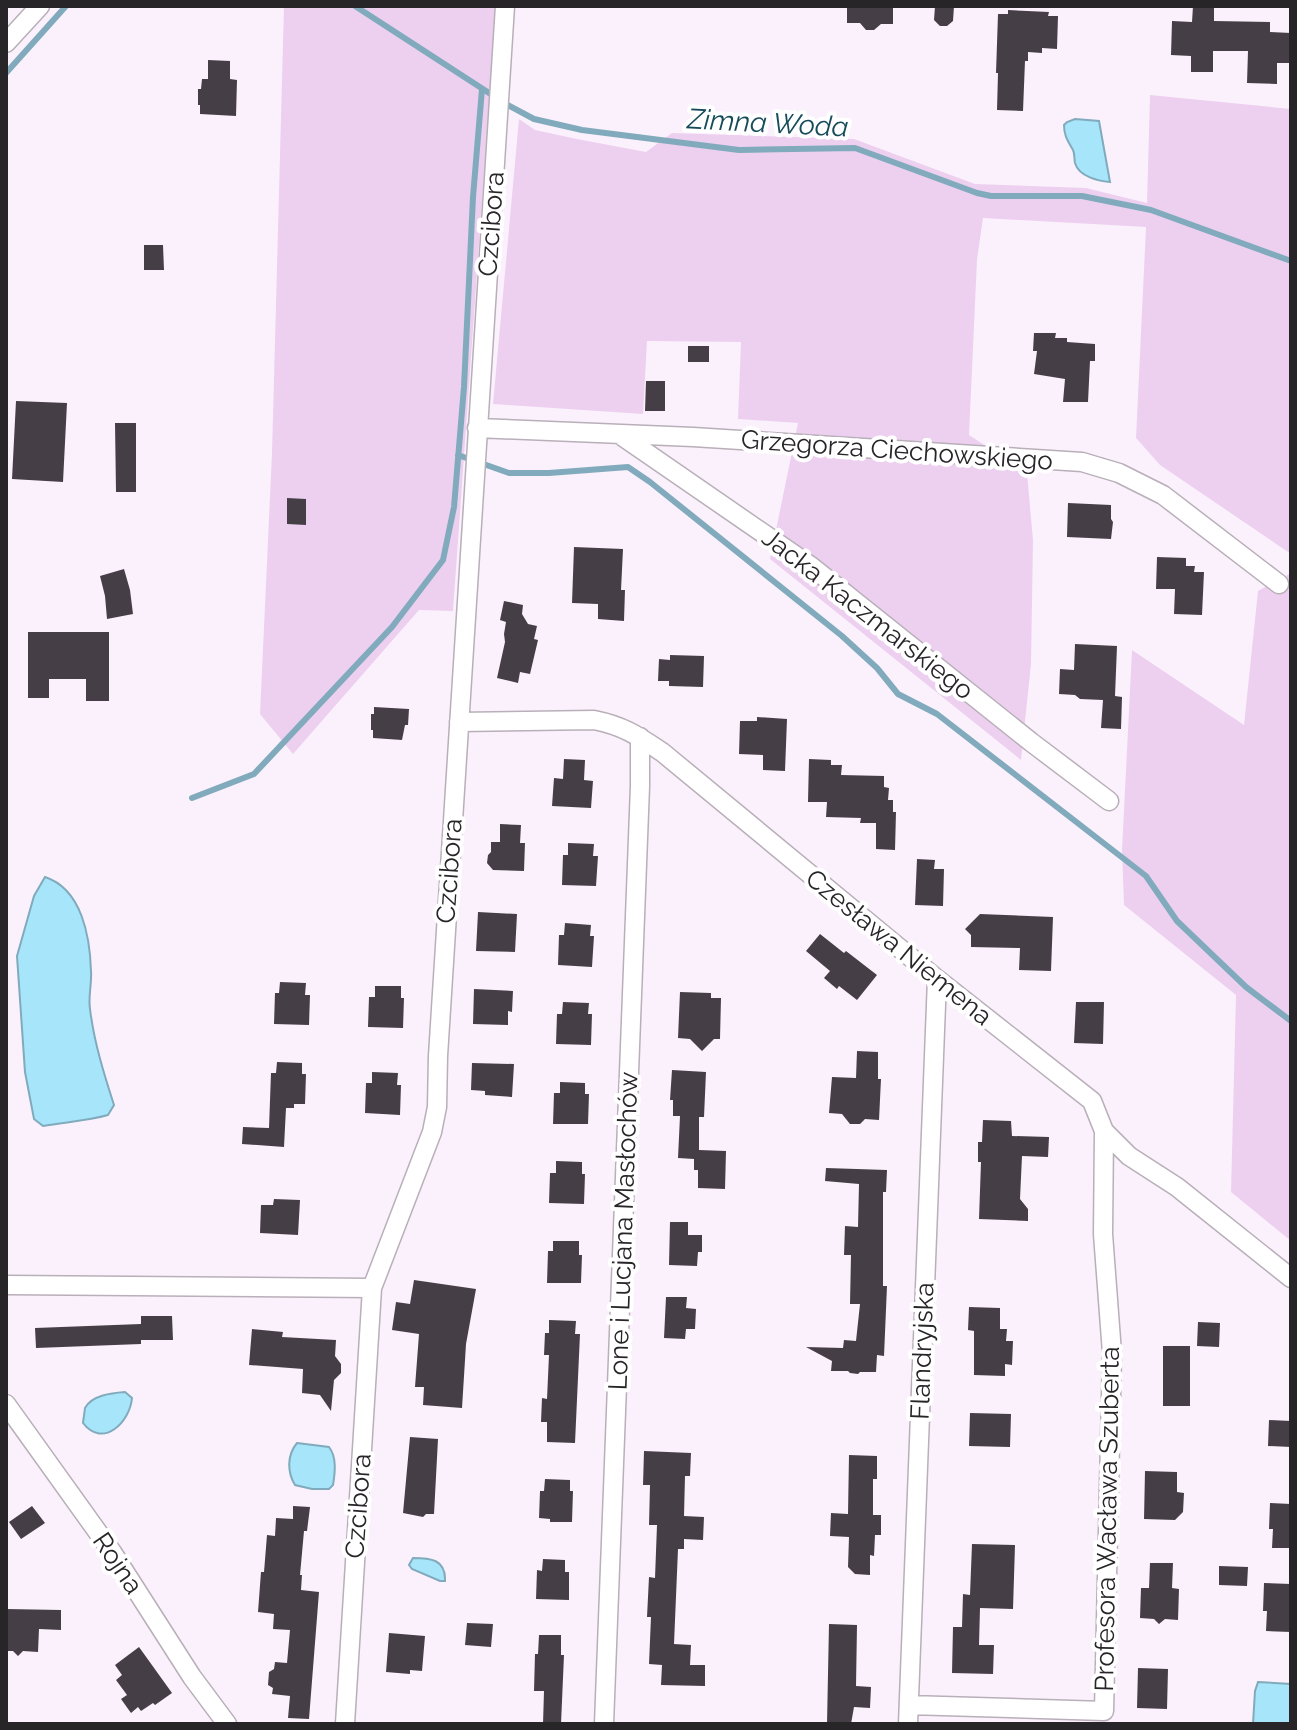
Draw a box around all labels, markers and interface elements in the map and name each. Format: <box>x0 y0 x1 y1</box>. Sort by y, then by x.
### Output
water label: Zimna Woda <box>685 102 849 144</box>
street label: Czcibora <box>472 171 510 277</box>
street label: Grzegorza Ciechowskiego <box>740 424 1054 476</box>
street label: Jacka Kaczmarskiego <box>757 522 979 706</box>
street label: Czcibora <box>430 818 468 924</box>
street label: Czesława Niemena <box>800 863 998 1031</box>
street label: Lone i Lucjana Masłochów <box>602 1071 644 1391</box>
street label: Flandryjska <box>905 1282 939 1420</box>
street label: Profesora Wacława Szuberta <box>1089 1346 1125 1692</box>
street label: Czcibora <box>339 1453 377 1559</box>
street label: Rojna <box>87 1527 149 1599</box>

